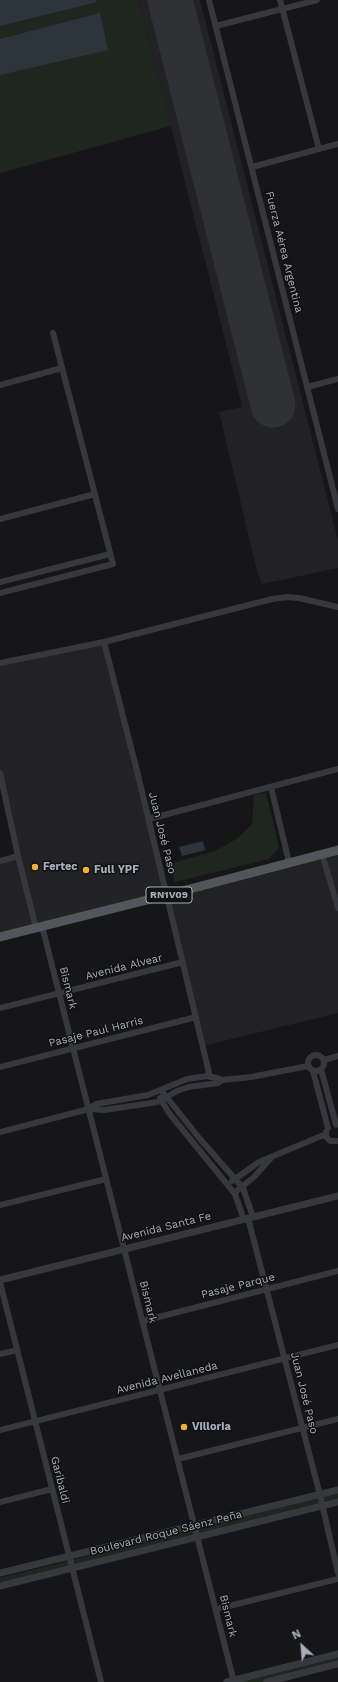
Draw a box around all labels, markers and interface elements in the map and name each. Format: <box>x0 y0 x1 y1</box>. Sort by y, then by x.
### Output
street label: Fuerza Aérea Argentina <box>262 190 306 314</box>
street label: Juan José Paso <box>145 791 179 875</box>
place label: Fertec <box>43 860 78 874</box>
marker: Fertec <box>30 862 40 872</box>
place label: Full YPF <box>94 863 139 877</box>
marker: Full YPF <box>81 865 91 875</box>
road number: RN1V09 <box>146 887 192 903</box>
street label: Avenida Alvear <box>84 951 164 983</box>
street label: Bismark <box>56 965 80 1011</box>
street label: Pasaje Paul Harris <box>47 1014 145 1050</box>
street label: Avenida Santa Fe <box>120 1209 212 1245</box>
street label: Pasaje Parque <box>200 1270 276 1302</box>
street label: Bismark <box>136 1279 160 1325</box>
street label: Juan José Paso <box>287 1351 321 1435</box>
street label: Avenida Avellaneda <box>115 1359 219 1397</box>
place label: Villoria <box>192 1420 231 1434</box>
marker: Villoria <box>179 1422 189 1432</box>
street label: Garibaldi <box>48 1455 72 1505</box>
street label: Boulevard Roque Sáenz Peña <box>89 1508 243 1558</box>
street label: Bismark <box>216 1593 240 1639</box>
north arrow <box>282 1626 322 1666</box>
text: N <box>290 1627 303 1642</box>

